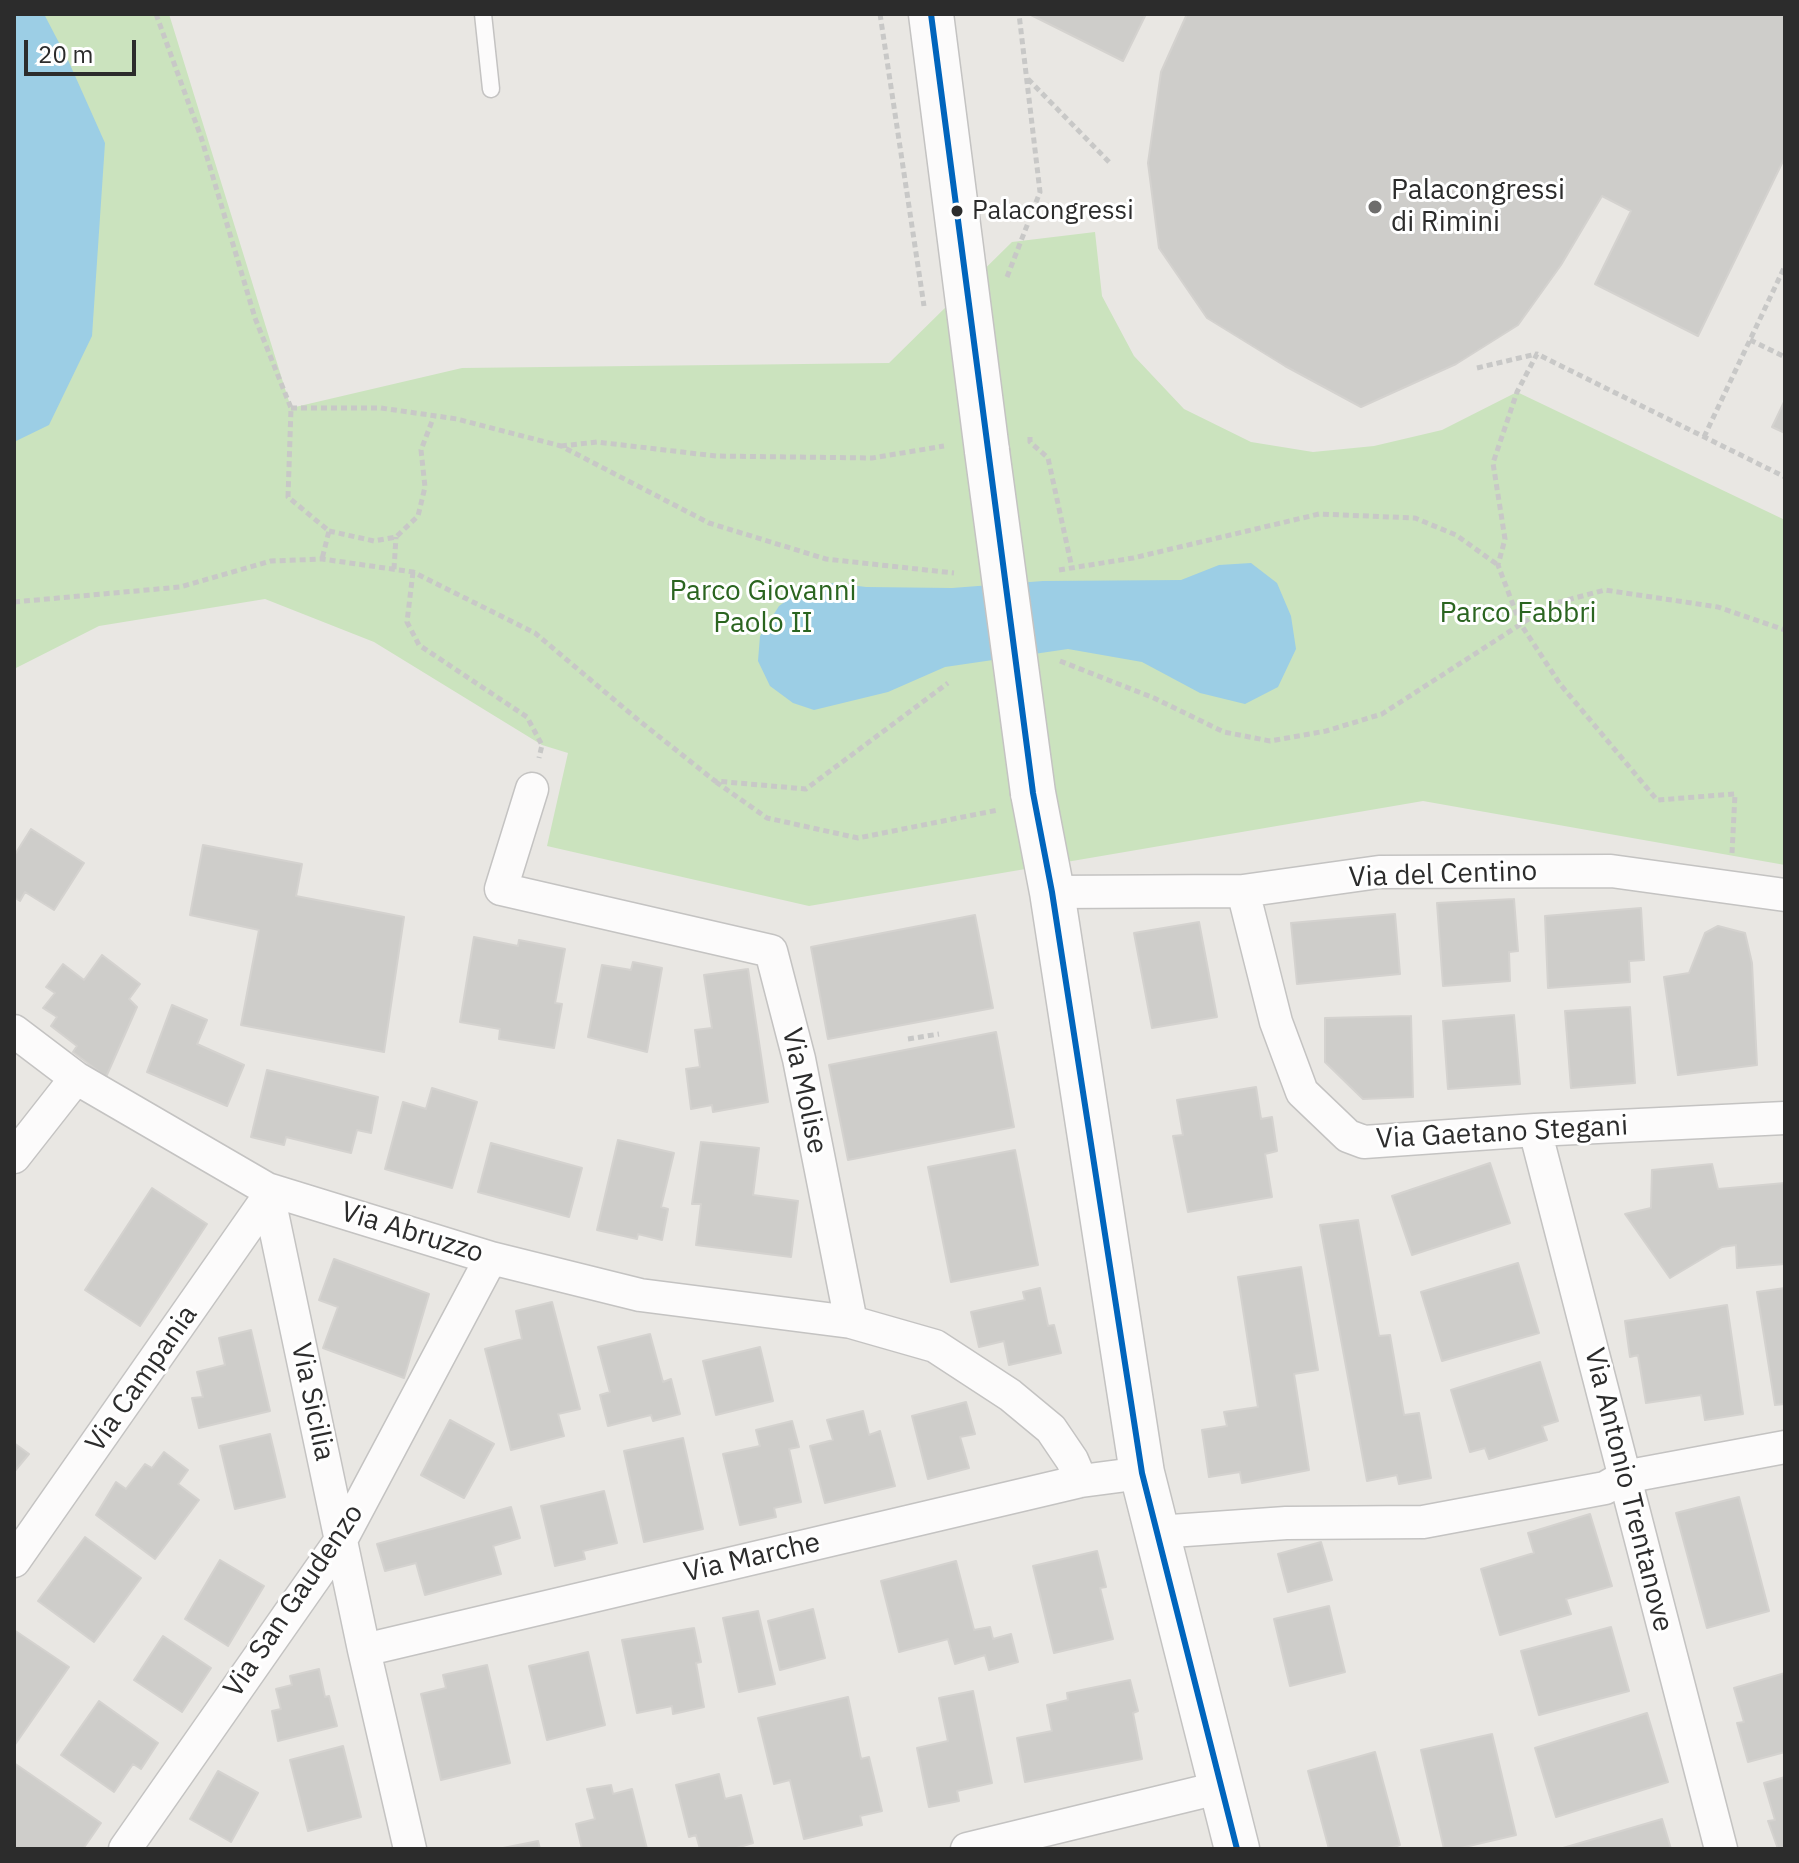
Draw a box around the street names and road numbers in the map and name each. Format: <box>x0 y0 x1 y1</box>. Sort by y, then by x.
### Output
street label: Via del Centino <box>1348 855 1538 895</box>
street label: Via Molise <box>774 1025 834 1157</box>
street label: Via Gaetano Stegani <box>1375 1110 1629 1156</box>
street label: Via Abruzzo <box>337 1195 487 1271</box>
street label: Via Campania <box>79 1299 205 1459</box>
street label: Via Sicilia <box>283 1340 341 1464</box>
street label: Via Antonio Trentanove <box>1576 1345 1680 1635</box>
street label: Via San Gaudenzo <box>217 1498 371 1704</box>
street label: Via Marche <box>681 1526 823 1590</box>

